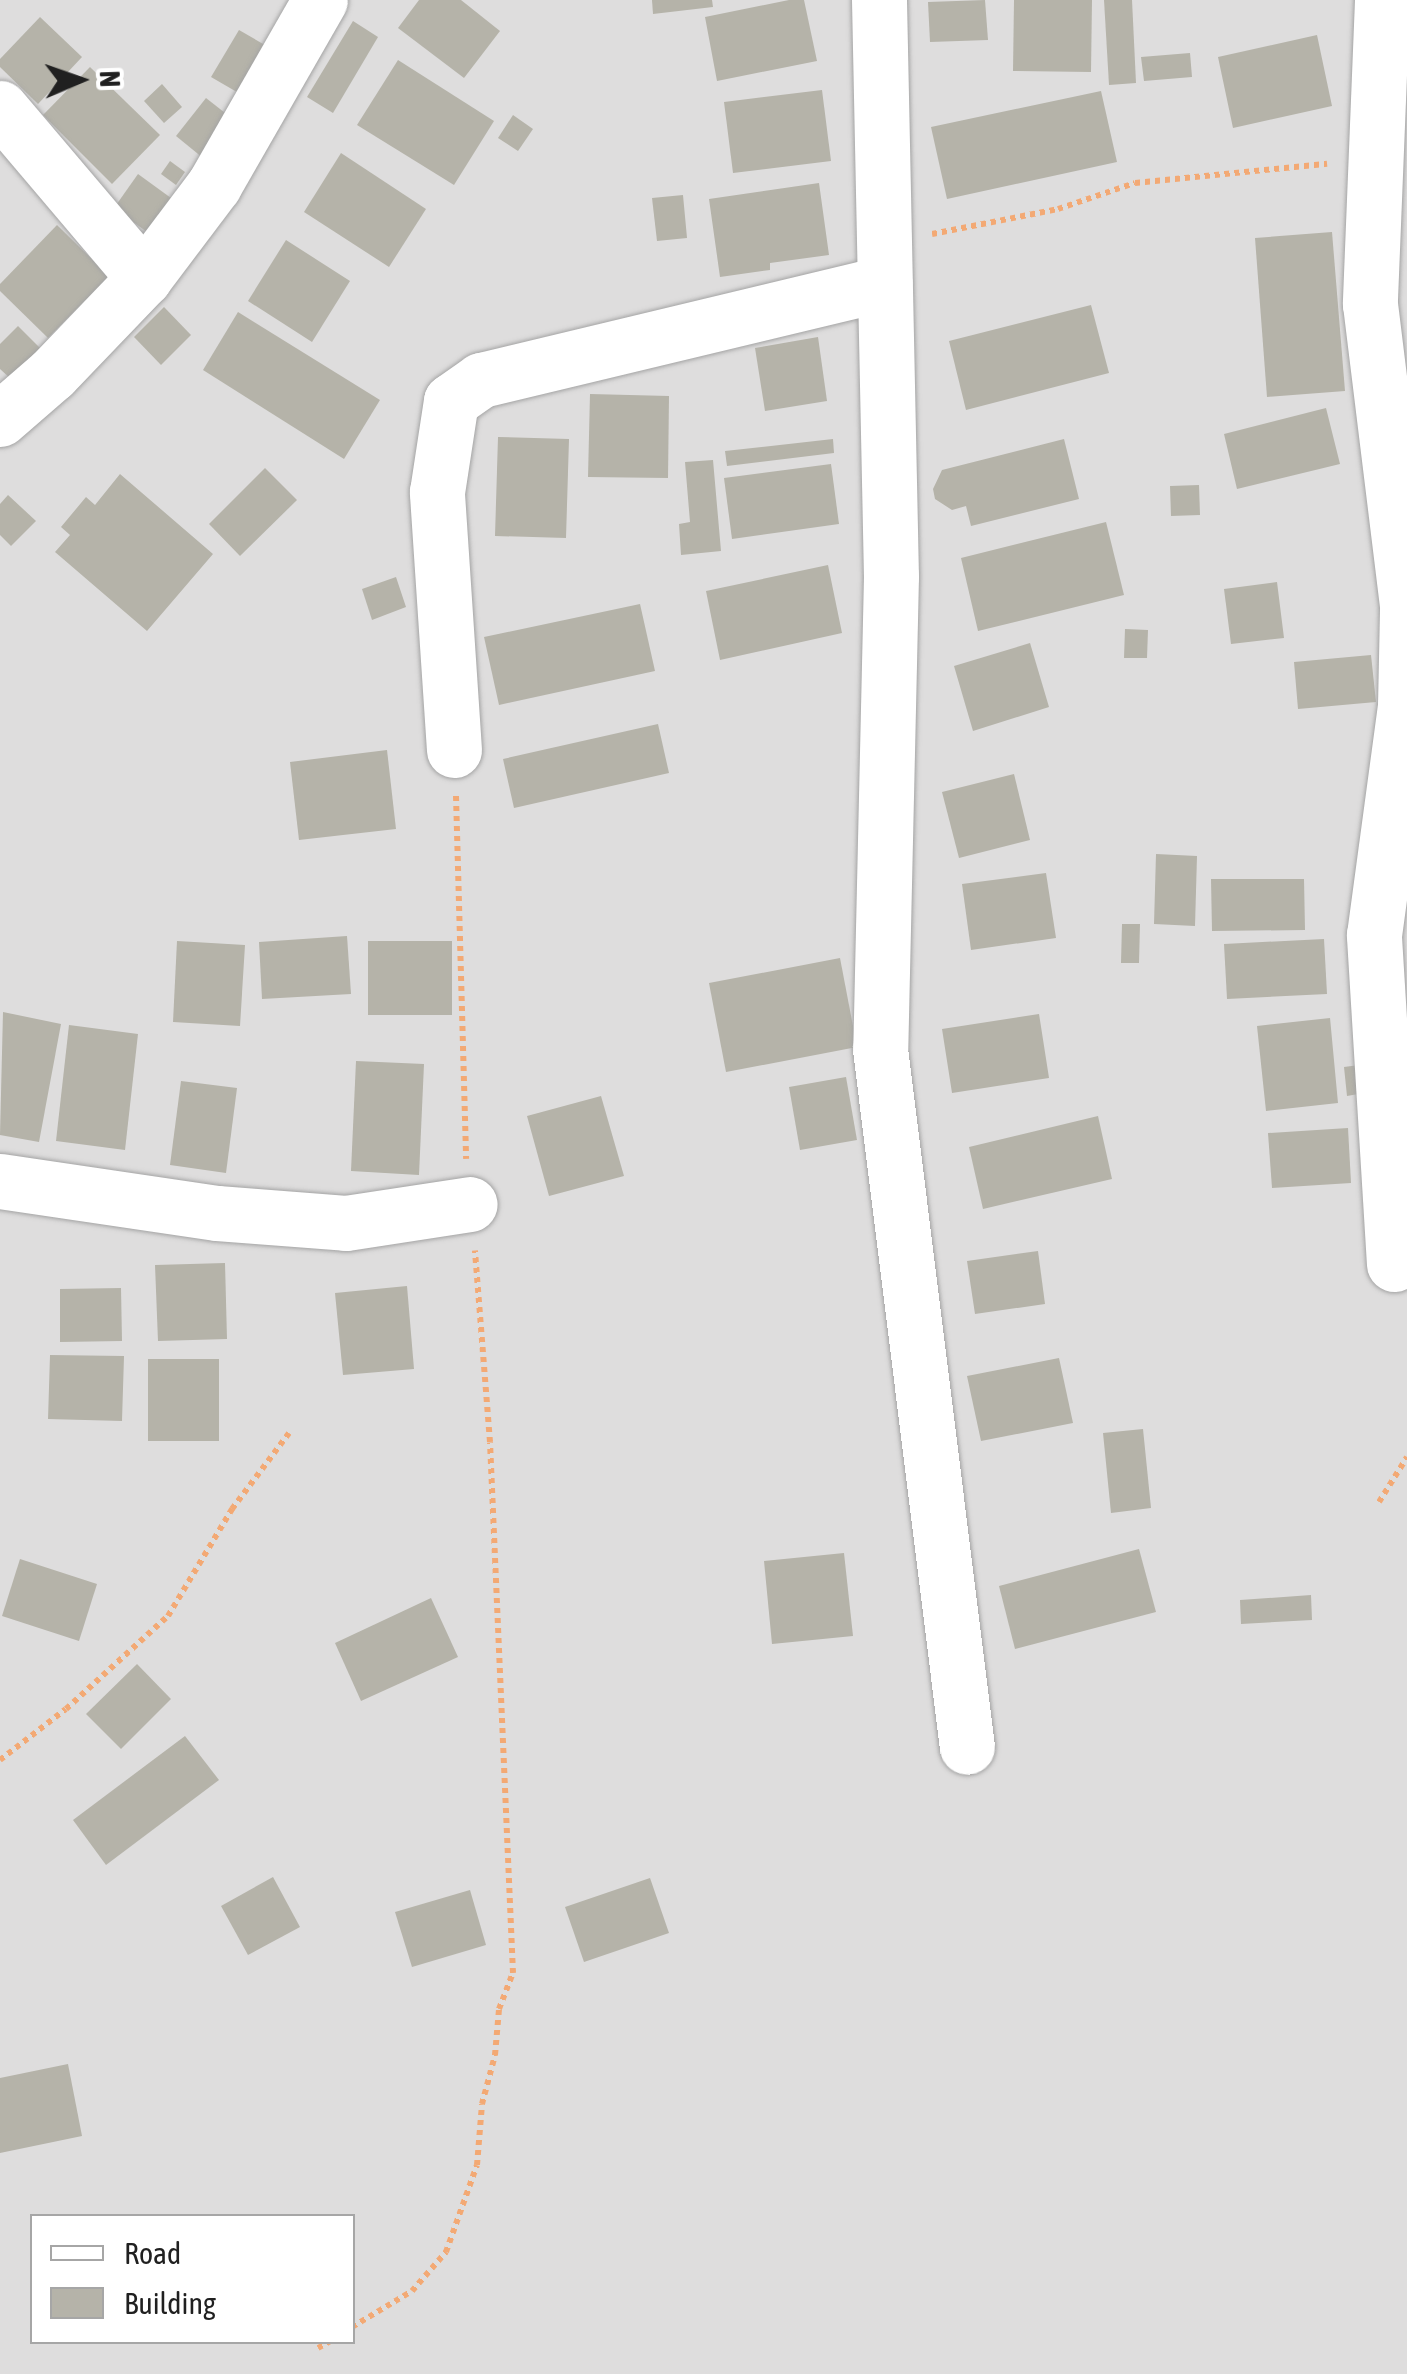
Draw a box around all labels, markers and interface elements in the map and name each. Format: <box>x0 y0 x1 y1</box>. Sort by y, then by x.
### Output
north arrow <box>30 30 130 130</box>
text: N <box>94 70 126 88</box>
legend <box>30 2214 355 2344</box>
text: Road <box>124 2236 181 2270</box>
text: Building <box>124 2286 216 2320</box>

